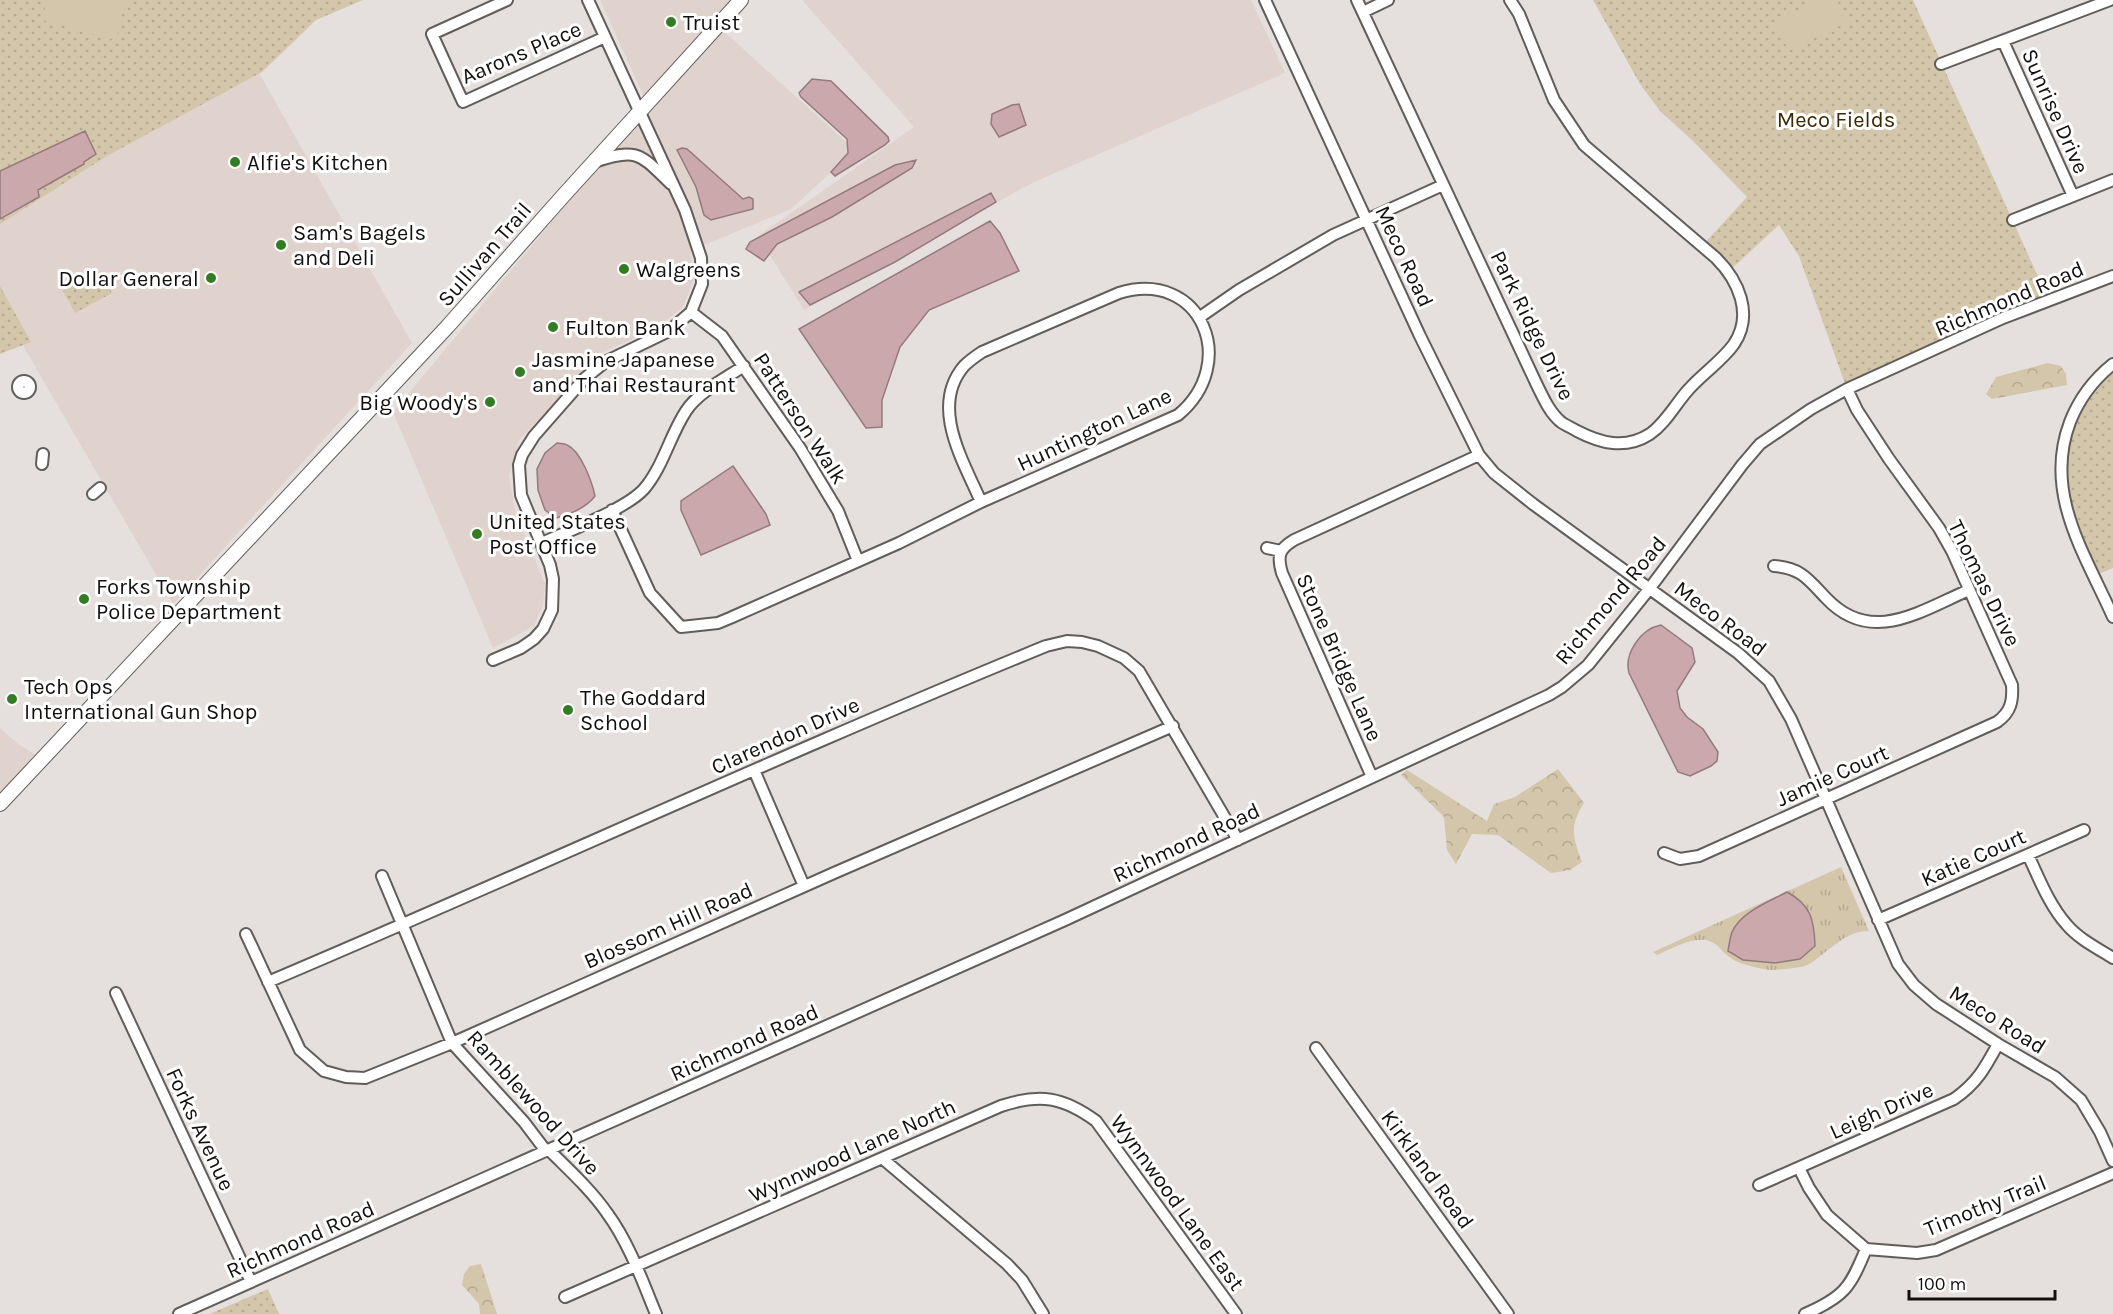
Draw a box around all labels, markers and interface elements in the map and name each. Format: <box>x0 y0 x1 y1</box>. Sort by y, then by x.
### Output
place label: Truist <box>683 10 740 36</box>
marker: Truist <box>664 15 678 29</box>
street label: Aarons Place <box>457 16 585 90</box>
street label: Sunrise Drive <box>2016 45 2094 178</box>
park label: Meco Fields <box>1777 107 1895 133</box>
place label: Alfie's Kitchen <box>247 150 388 176</box>
marker: Alfie's Kitchen <box>228 155 242 169</box>
street label: Sullivan Trail <box>433 197 537 312</box>
street label: Meco Road <box>1369 201 1439 311</box>
place label: Sam's Bagels and Deli <box>293 220 426 271</box>
marker: Sam's Bagels and Deli <box>274 238 288 252</box>
street label: Park Ridge Drive <box>1485 246 1580 405</box>
street label: Richmond Road <box>1931 256 2088 342</box>
place label: Walgreens <box>636 257 741 283</box>
marker: Walgreens <box>617 262 631 276</box>
place label: Dollar General <box>59 266 199 292</box>
marker: Dollar General <box>204 271 218 285</box>
place label: Fulton Bank <box>565 315 686 341</box>
marker: Fulton Bank <box>546 320 560 334</box>
place label: Jasmine Japanese and Thai Restaurant <box>532 347 735 398</box>
street label: Patterson Walk <box>748 348 852 489</box>
marker: Jasmine Japanese and Thai Restaurant <box>513 365 527 379</box>
street label: Huntington Lane <box>1013 383 1176 477</box>
place label: Big Woody's <box>359 390 478 416</box>
marker: Big Woody's <box>483 395 497 409</box>
place label: United States Post Office <box>489 509 626 560</box>
street label: Thomas Drive <box>1942 516 2026 651</box>
marker: United States Post Office <box>470 527 484 541</box>
street label: Richmond Road <box>1550 531 1672 670</box>
street label: Stone Bridge Lane <box>1290 570 1388 745</box>
place label: Forks Township Police Department <box>96 574 281 625</box>
street label: Meco Road <box>1669 576 1772 662</box>
marker: Forks Township Police Department <box>77 592 91 606</box>
place label: Tech Ops International Gun Shop <box>24 674 257 725</box>
place label: The Goddard School <box>580 685 706 736</box>
marker: Tech Ops International Gun Shop <box>5 692 19 706</box>
street label: Clarendon Drive <box>707 692 863 780</box>
marker: The Goddard School <box>561 703 575 717</box>
street label: Jamie Court <box>1772 740 1892 812</box>
street label: Richmond Road <box>1109 797 1264 888</box>
street label: Katie Court <box>1917 823 2030 893</box>
street label: Blossom Hill Road <box>580 877 757 975</box>
street label: Meco Road <box>1944 980 2051 1060</box>
street label: Richmond Road <box>666 999 823 1087</box>
street label: Ramblewood Drive <box>461 1025 605 1181</box>
street label: Forks Avenue <box>160 1064 240 1195</box>
street label: Leigh Drive <box>1826 1077 1937 1145</box>
street label: Wynnwood Lane North <box>745 1094 960 1208</box>
street label: Kirkland Road <box>1375 1105 1479 1234</box>
street label: Wynnwood Lane East <box>1105 1110 1250 1296</box>
street label: Timothy Trail <box>1921 1170 2050 1242</box>
street label: Richmond Road <box>222 1196 379 1284</box>
scale bar <box>1909 1263 2054 1301</box>
text: 100 m <box>1918 1273 1966 1295</box>

